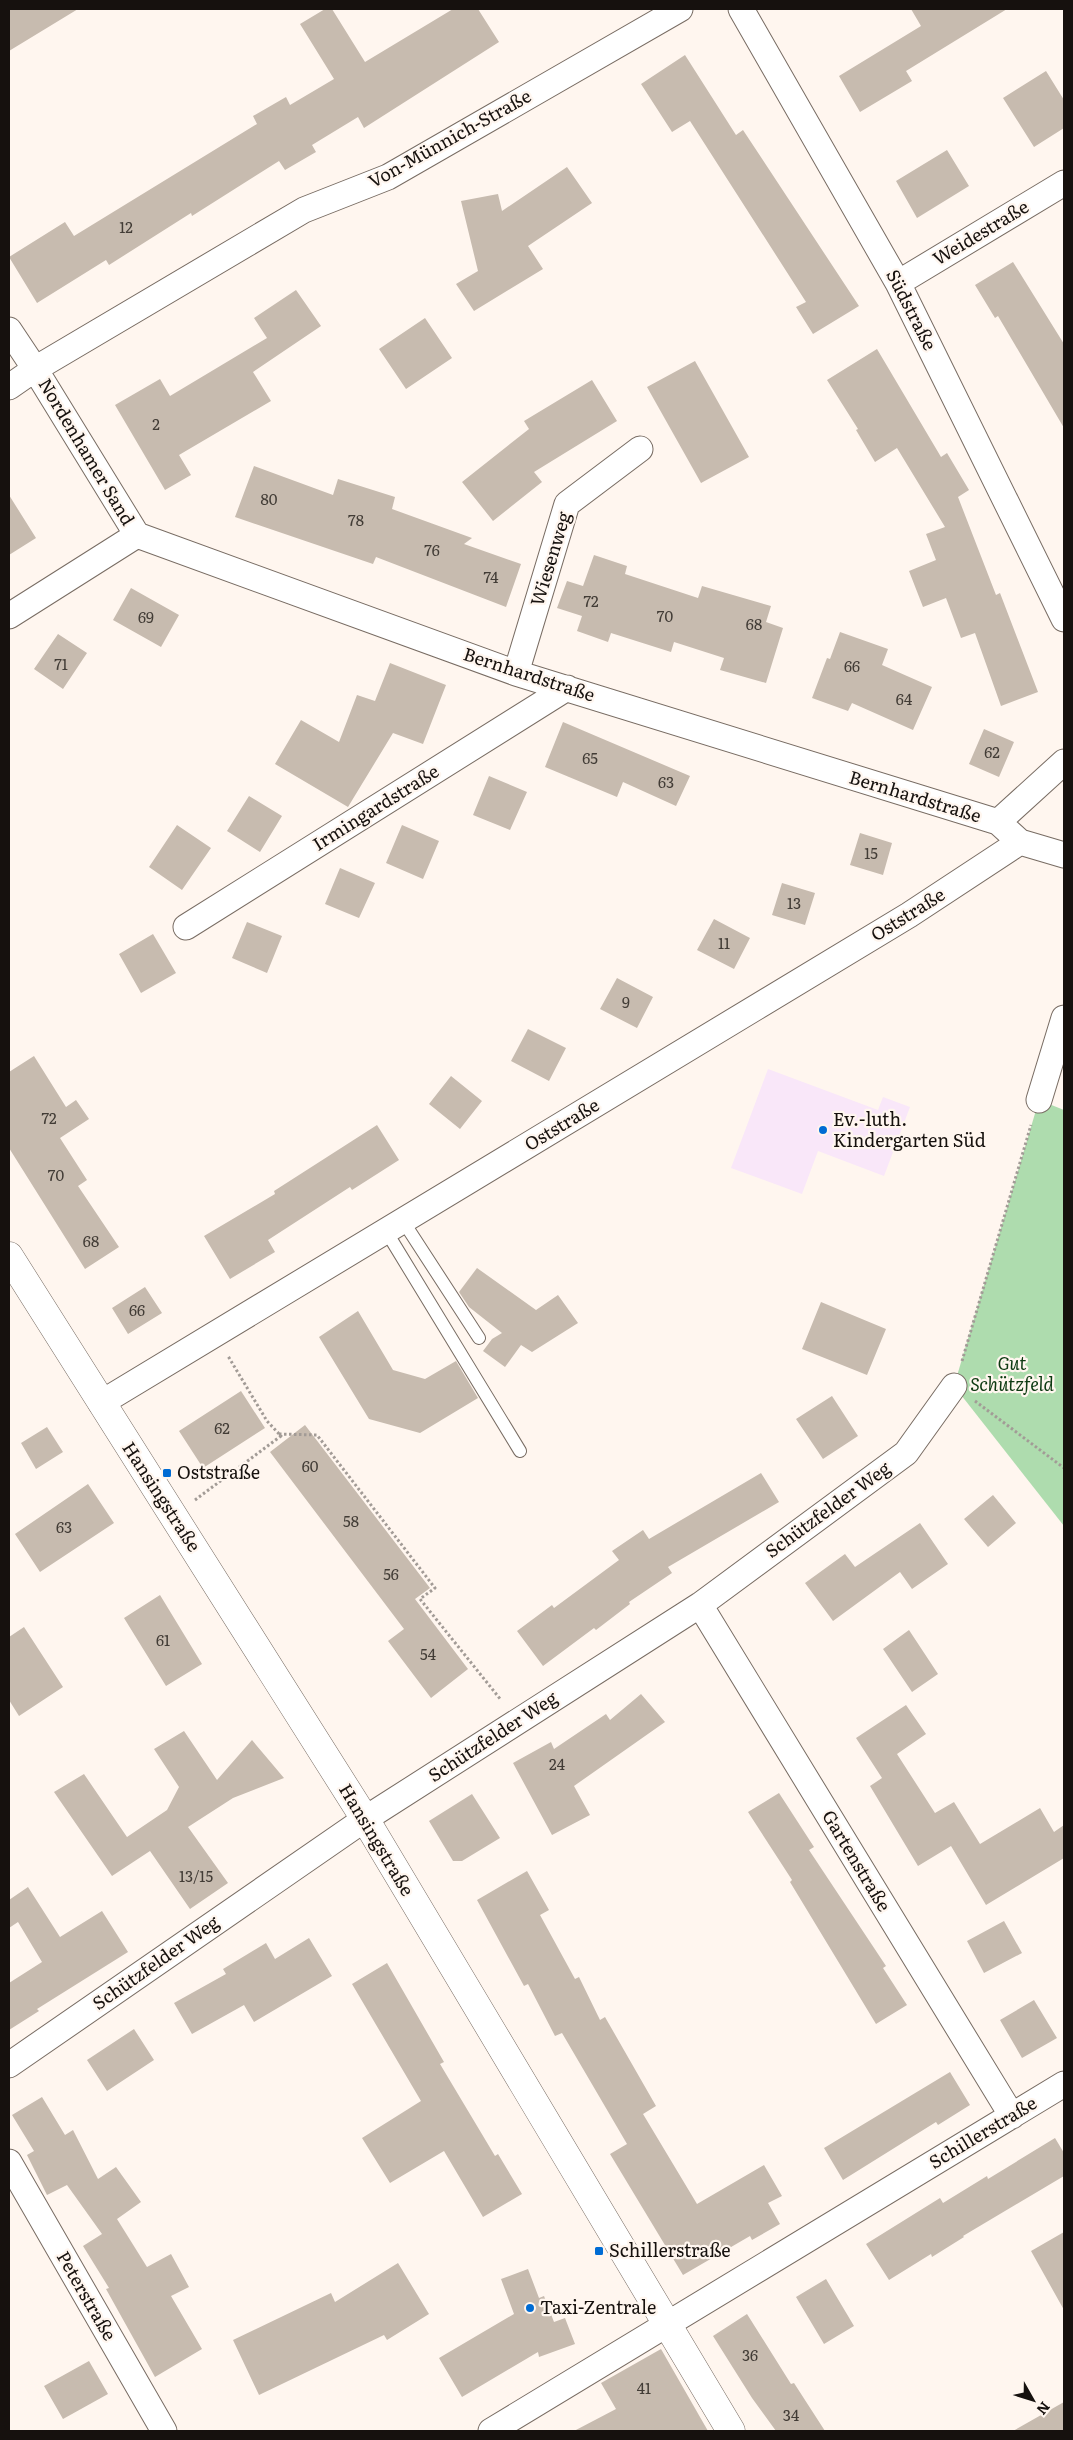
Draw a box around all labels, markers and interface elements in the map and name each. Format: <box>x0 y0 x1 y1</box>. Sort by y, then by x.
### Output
street label: Von-Münnich-Straße <box>363 82 536 194</box>
street label: Weidestraße <box>927 192 1033 271</box>
house number: 12 <box>119 215 133 238</box>
street label: Südstraße <box>880 264 944 354</box>
street label: Nordenhamer Sand <box>33 372 142 530</box>
house number: 2 <box>152 412 160 435</box>
house number: 80 <box>261 487 278 510</box>
street label: Wiesenweg <box>522 507 577 609</box>
house number: 78 <box>348 508 364 531</box>
house number: 76 <box>424 538 440 561</box>
house number: 74 <box>484 565 498 588</box>
house number: 72 <box>583 589 599 612</box>
house number: 70 <box>657 604 673 627</box>
house number: 69 <box>138 605 154 628</box>
house number: 68 <box>746 612 762 635</box>
street label: Bernhardstraße <box>460 640 599 708</box>
house number: 71 <box>54 652 68 675</box>
house number: 66 <box>844 654 860 677</box>
house number: 64 <box>896 687 912 710</box>
house number: 62 <box>984 740 1000 763</box>
house number: 65 <box>582 746 598 769</box>
street label: Irmingardstraße <box>307 757 444 856</box>
street label: Bernhardstraße <box>846 763 985 828</box>
house number: 63 <box>658 770 674 793</box>
house number: 15 <box>864 841 878 864</box>
street label: Oststraße <box>865 880 950 947</box>
house number: 13 <box>787 891 801 914</box>
house number: 11 <box>718 931 730 954</box>
house number: 9 <box>622 990 630 1013</box>
street label: Oststraße <box>519 1091 604 1157</box>
place label: Ev.-luth. Kindergarten Süd <box>833 1105 986 1153</box>
house number: 72 <box>41 1106 57 1129</box>
marker: Ev.-luth. Kindergarten Süd <box>817 1124 829 1136</box>
house number: 70 <box>48 1163 64 1186</box>
house number: 68 <box>83 1229 99 1252</box>
house number: 66 <box>129 1298 145 1321</box>
park label: Gut Schützfeld <box>970 1349 1054 1397</box>
house number: 62 <box>214 1416 230 1439</box>
street label: Hansingstraße <box>116 1436 208 1557</box>
street label: Schützfelder Weg <box>759 1453 896 1564</box>
house number: 60 <box>302 1454 319 1477</box>
place label: Oststraße <box>177 1458 260 1485</box>
marker: Oststraße <box>161 1467 173 1479</box>
house number: 58 <box>343 1509 359 1532</box>
house number: 63 <box>56 1515 72 1538</box>
house number: 56 <box>383 1562 399 1585</box>
house number: 61 <box>156 1628 170 1651</box>
house number: 54 <box>420 1642 436 1665</box>
street label: Schützfelder Weg <box>422 1683 563 1788</box>
house number: 24 <box>549 1752 565 1775</box>
street label: Hansingstraße <box>333 1778 421 1900</box>
street label: Gartenstraße <box>816 1804 898 1916</box>
house number: 13/15 <box>179 1864 213 1887</box>
street label: Schützfelder Weg <box>86 1907 225 2016</box>
street label: Schillerstraße <box>923 2089 1041 2175</box>
place label: Schillerstraße <box>609 2236 731 2263</box>
street label: Peterstraße <box>51 2245 124 2345</box>
marker: Schillerstraße <box>593 2245 605 2257</box>
place label: Taxi-Zentrale <box>540 2293 656 2320</box>
marker: Taxi-Zentrale <box>524 2302 536 2314</box>
house number: 36 <box>742 2343 758 2366</box>
north arrow <box>1008 2375 1058 2425</box>
house number: 41 <box>637 2376 651 2399</box>
text: N <box>1032 2398 1055 2420</box>
house number: 34 <box>783 2403 799 2426</box>

